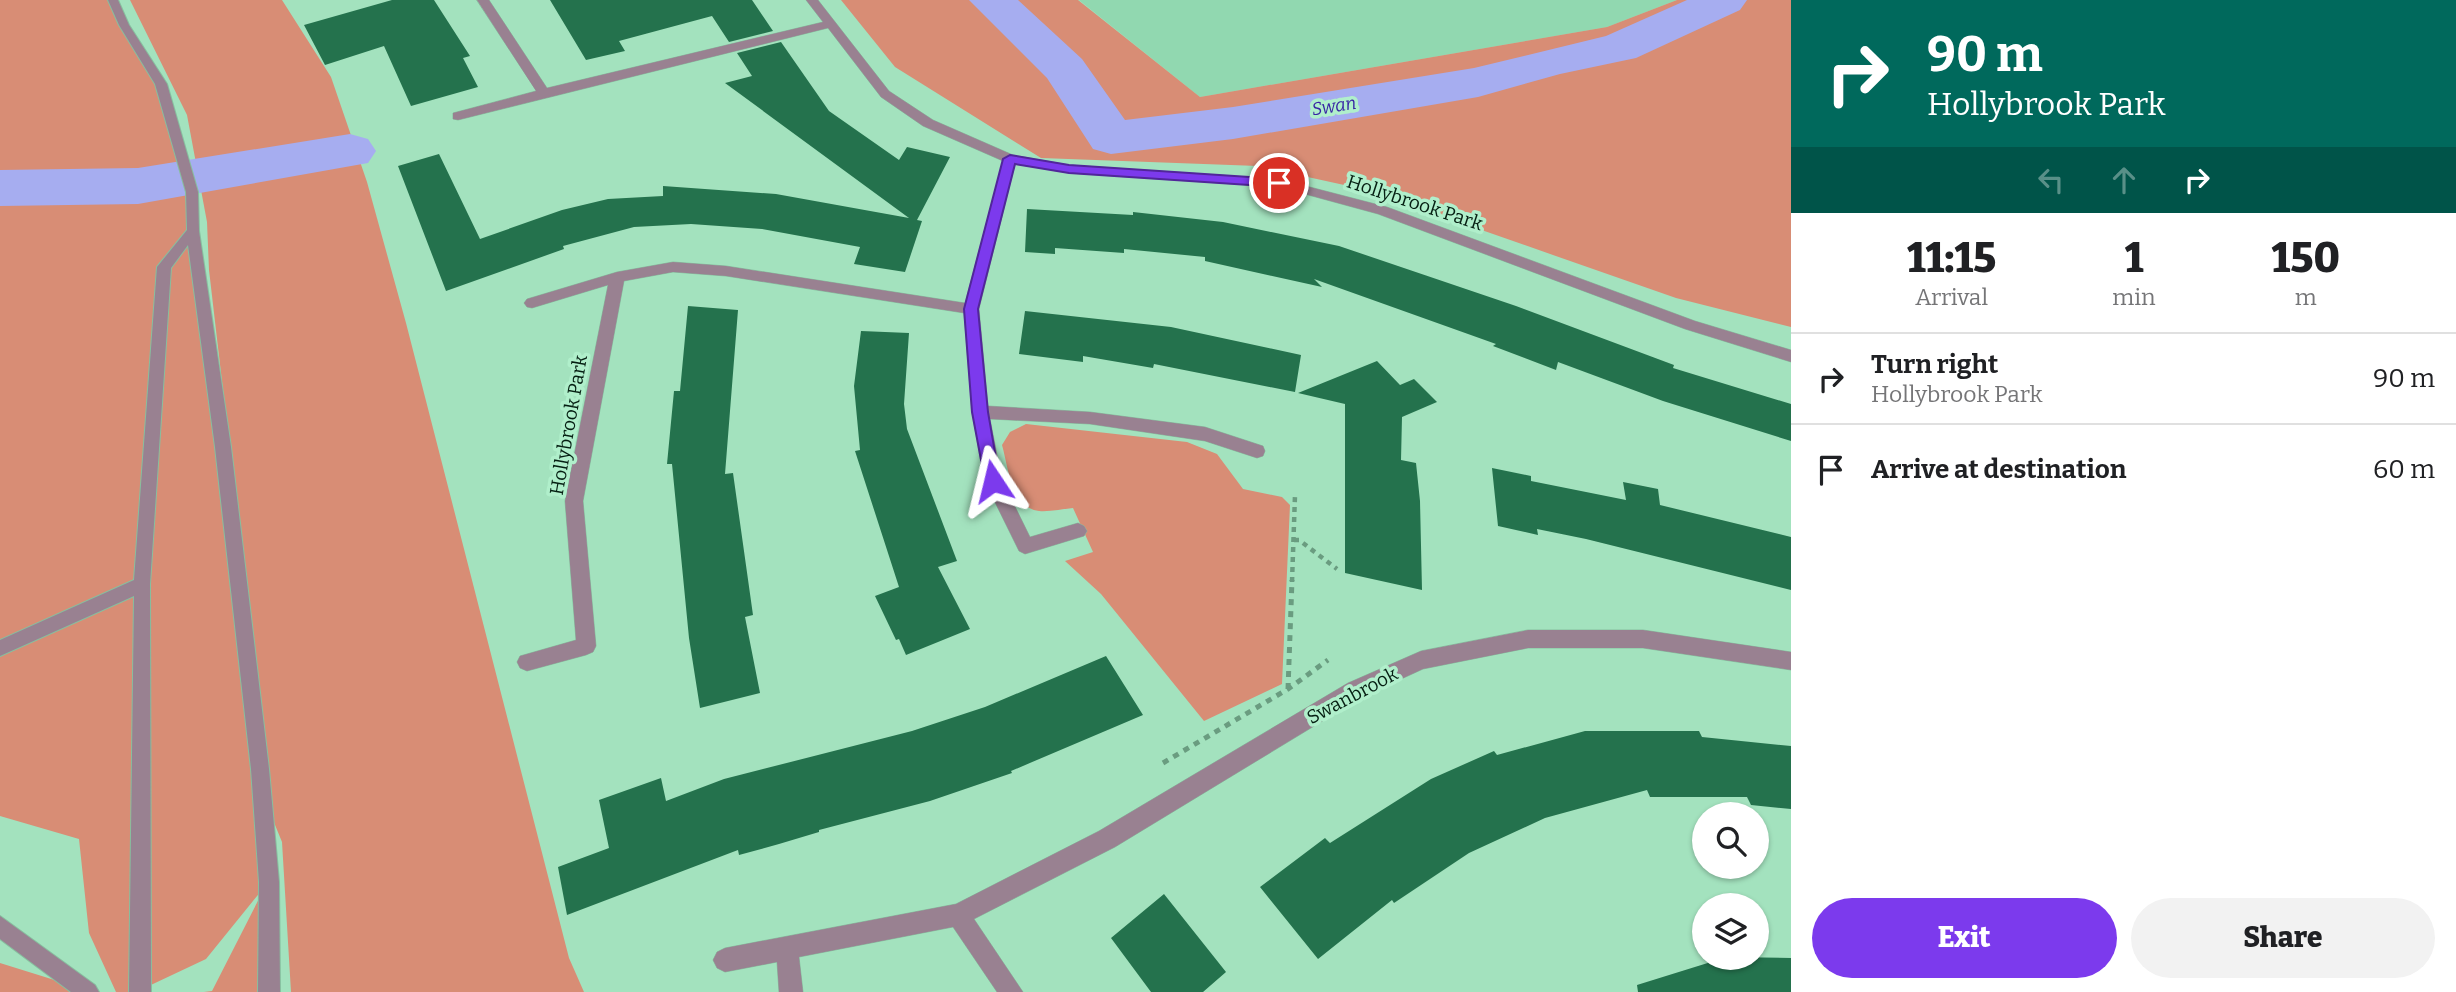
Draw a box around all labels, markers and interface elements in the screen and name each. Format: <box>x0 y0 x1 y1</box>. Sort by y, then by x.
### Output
text: 90 m <box>1927 25 2043 84</box>
icon: right <box>1812 28 1903 119</box>
text: Hollybrook Park <box>1927 85 2166 123</box>
water label: Swan <box>1310 92 1358 120</box>
pin <box>1249 153 1309 213</box>
icon: left <box>2032 161 2070 199</box>
icon: ahead <box>2105 161 2143 199</box>
icon: right <box>2178 161 2216 199</box>
icon: arrive <box>1260 164 1298 202</box>
street label: Hollybrook Park <box>1344 170 1486 235</box>
text: 11:15 <box>1907 233 1996 283</box>
text: 1 <box>2125 233 2143 283</box>
text: 150 <box>2272 233 2340 283</box>
text: Arrival <box>1915 283 1988 311</box>
text: min <box>2112 283 2156 311</box>
text: m <box>2295 283 2317 311</box>
text: Turn right <box>1871 349 1998 380</box>
street label: Hollybrook Park <box>545 353 592 497</box>
icon: right <box>1812 360 1850 398</box>
text: 90 m <box>2373 363 2435 394</box>
text: Hollybrook Park <box>1871 380 2043 408</box>
position arrow <box>956 444 1030 518</box>
icon: arrive <box>1812 451 1850 489</box>
text: Arrive at destination <box>1871 454 2126 485</box>
text: 60 m <box>2373 454 2435 485</box>
street label: Swanbrook <box>1303 662 1402 729</box>
map controls <box>1692 802 1769 970</box>
button: search <box>1692 802 1769 879</box>
button: layers <box>1692 893 1769 970</box>
button: Exit <box>1812 898 2117 978</box>
button: Share <box>2131 898 2435 978</box>

